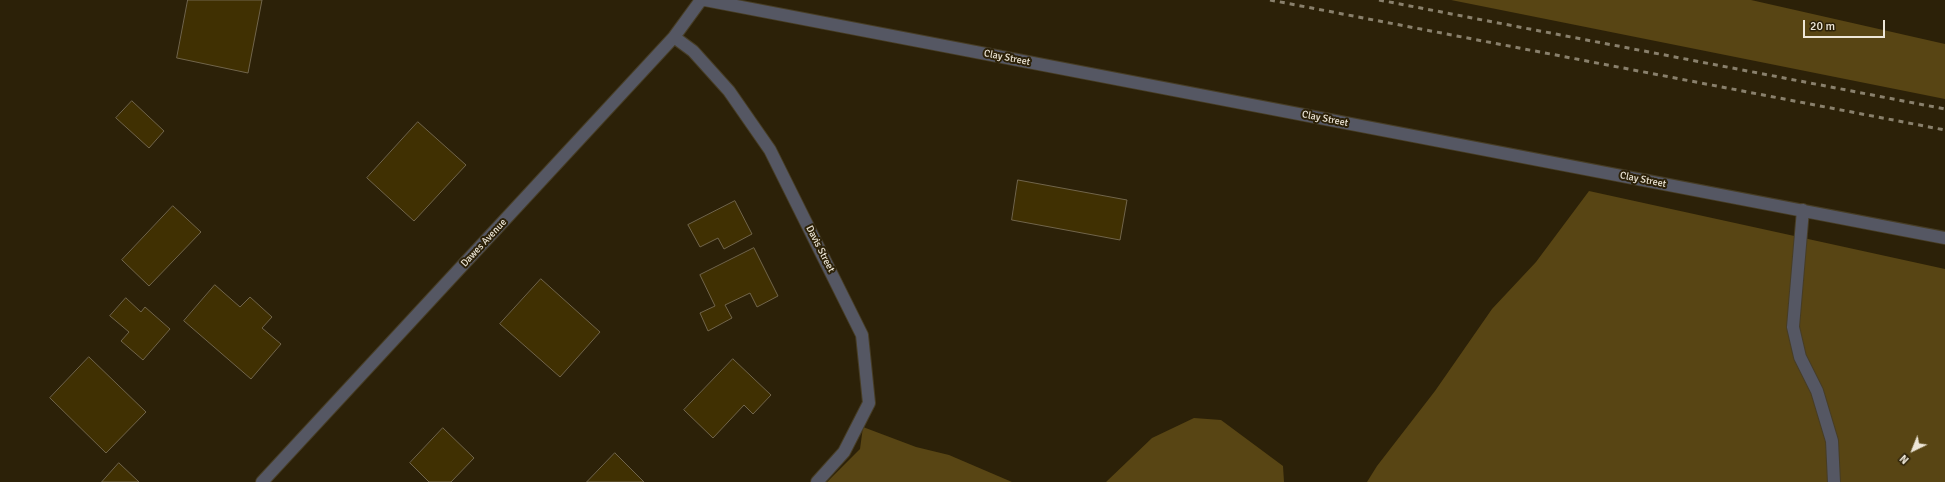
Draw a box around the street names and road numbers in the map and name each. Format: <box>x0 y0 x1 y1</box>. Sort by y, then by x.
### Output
street label: Clay Street <box>983 48 1031 68</box>
street label: Clay Street <box>1301 109 1349 129</box>
street label: Clay Street <box>1619 170 1667 190</box>
street label: Dawes Avenue <box>459 216 509 270</box>
street label: Davis Street <box>803 224 837 274</box>

